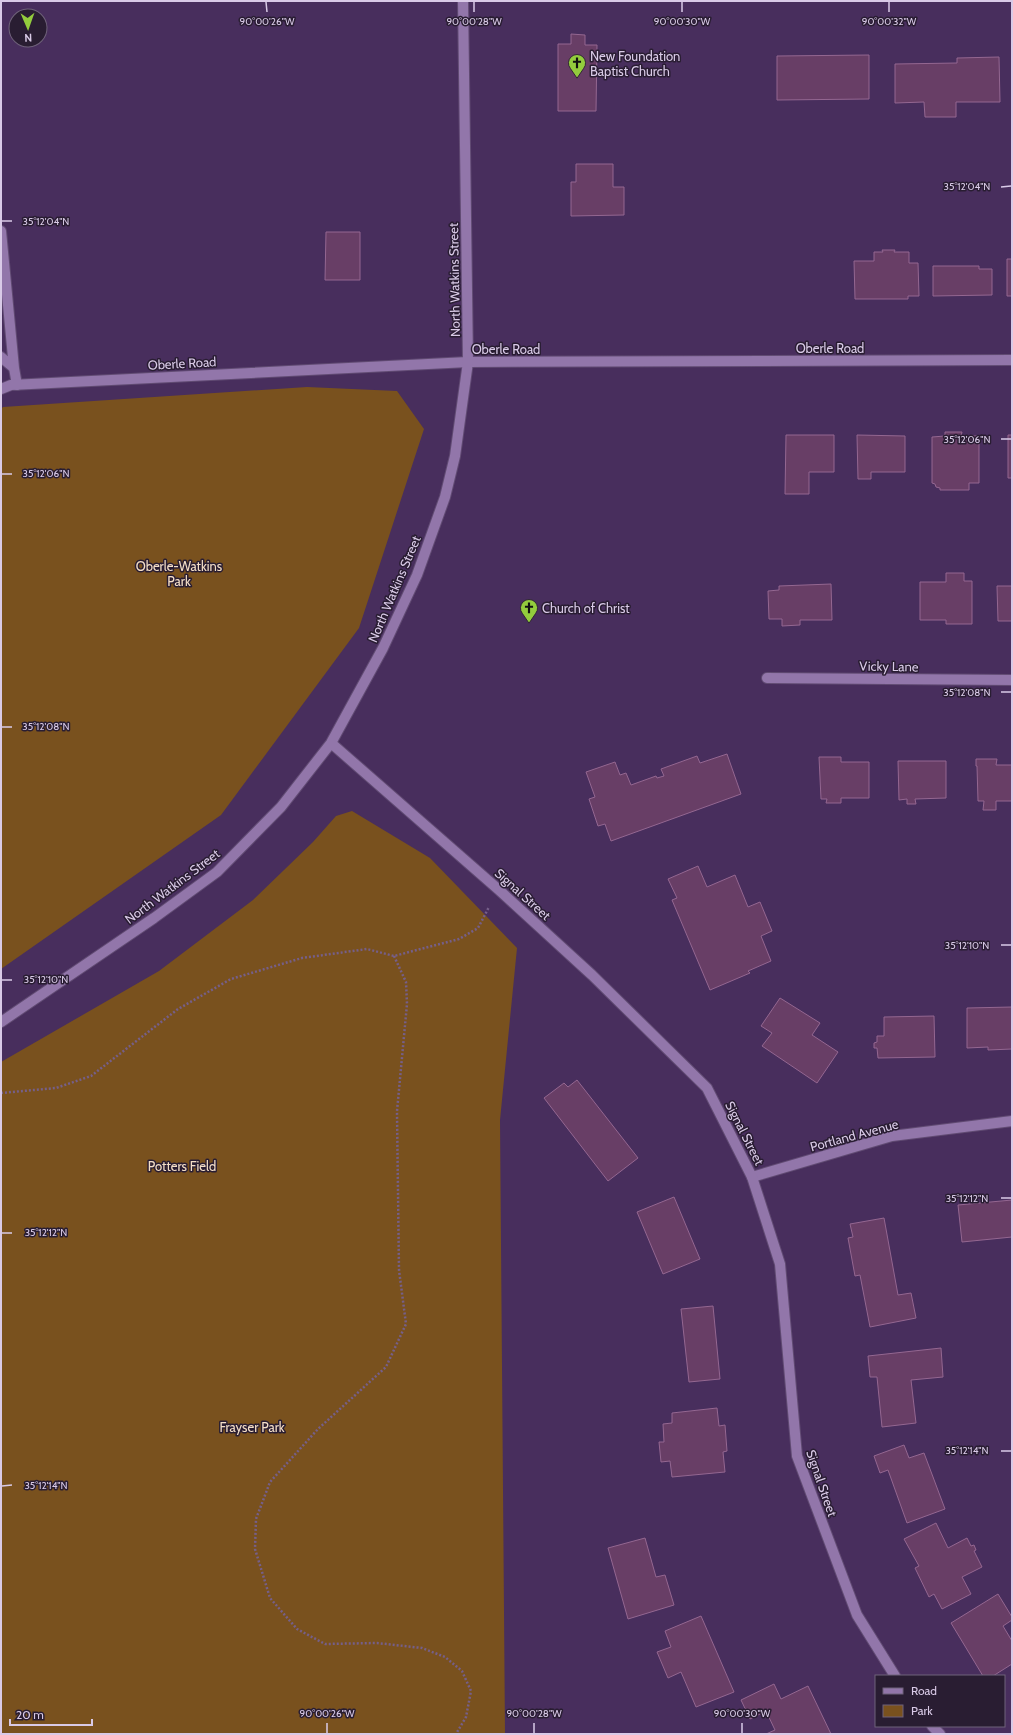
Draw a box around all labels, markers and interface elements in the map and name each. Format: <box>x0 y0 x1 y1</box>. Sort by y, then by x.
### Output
north arrow <box>8 8 48 48</box>
text: 90°00'26"W <box>240 15 295 28</box>
text: 90°00'28"W <box>446 15 502 28</box>
text: 90°00'30"W <box>654 15 711 28</box>
text: 90°00'32"W <box>862 15 917 28</box>
text: N <box>24 31 32 45</box>
place label: New Foundation Baptist Church <box>590 48 680 79</box>
church icon: New Foundation Baptist Church <box>567 53 587 78</box>
text: 35°12'04"N <box>944 180 990 193</box>
text: 35°12'04"N <box>23 215 69 228</box>
street label: North Watkins Street <box>445 222 463 337</box>
street label: Oberle Road <box>796 340 864 356</box>
street label: Oberle Road <box>472 341 540 357</box>
street label: Oberle Road <box>147 353 217 373</box>
text: 35°12'06"N <box>944 433 990 446</box>
text: 35°12'06"N <box>23 467 69 480</box>
street label: North Watkins Street <box>364 533 424 645</box>
park label: Oberle-Watkins Park <box>136 558 223 589</box>
church icon: Church of Christ <box>519 598 539 623</box>
place label: Church of Christ <box>542 600 630 616</box>
street label: Vicky Lane <box>859 657 919 675</box>
text: 35°12'08"N <box>943 686 991 699</box>
text: 35°12'08"N <box>22 720 70 733</box>
street label: North Watkins Street <box>121 845 223 927</box>
street label: Signal Street <box>492 865 555 924</box>
text: 35°12'10"N <box>945 939 989 952</box>
text: 35°12'10"N <box>24 973 68 986</box>
street label: Signal Street <box>722 1098 768 1168</box>
street label: Portland Avenue <box>808 1115 900 1154</box>
park label: Potters Field <box>148 1158 216 1174</box>
text: 35°12'12"N <box>946 1192 988 1205</box>
text: 35°12'12"N <box>25 1226 67 1239</box>
park label: Frayser Park <box>219 1419 285 1435</box>
text: 35°12'14"N <box>945 1444 989 1457</box>
street label: Signal Street <box>803 1447 841 1519</box>
text: 35°12'14"N <box>24 1479 68 1492</box>
legend <box>875 1675 1005 1727</box>
text: Road <box>911 1683 937 1698</box>
scale bar <box>10 1701 92 1727</box>
text: Park <box>911 1703 933 1718</box>
text: 20 m <box>16 1707 44 1722</box>
text: 90°00'26"W <box>300 1707 355 1720</box>
text: 90°00'28"W <box>506 1707 562 1720</box>
text: 90°00'30"W <box>714 1707 771 1720</box>

